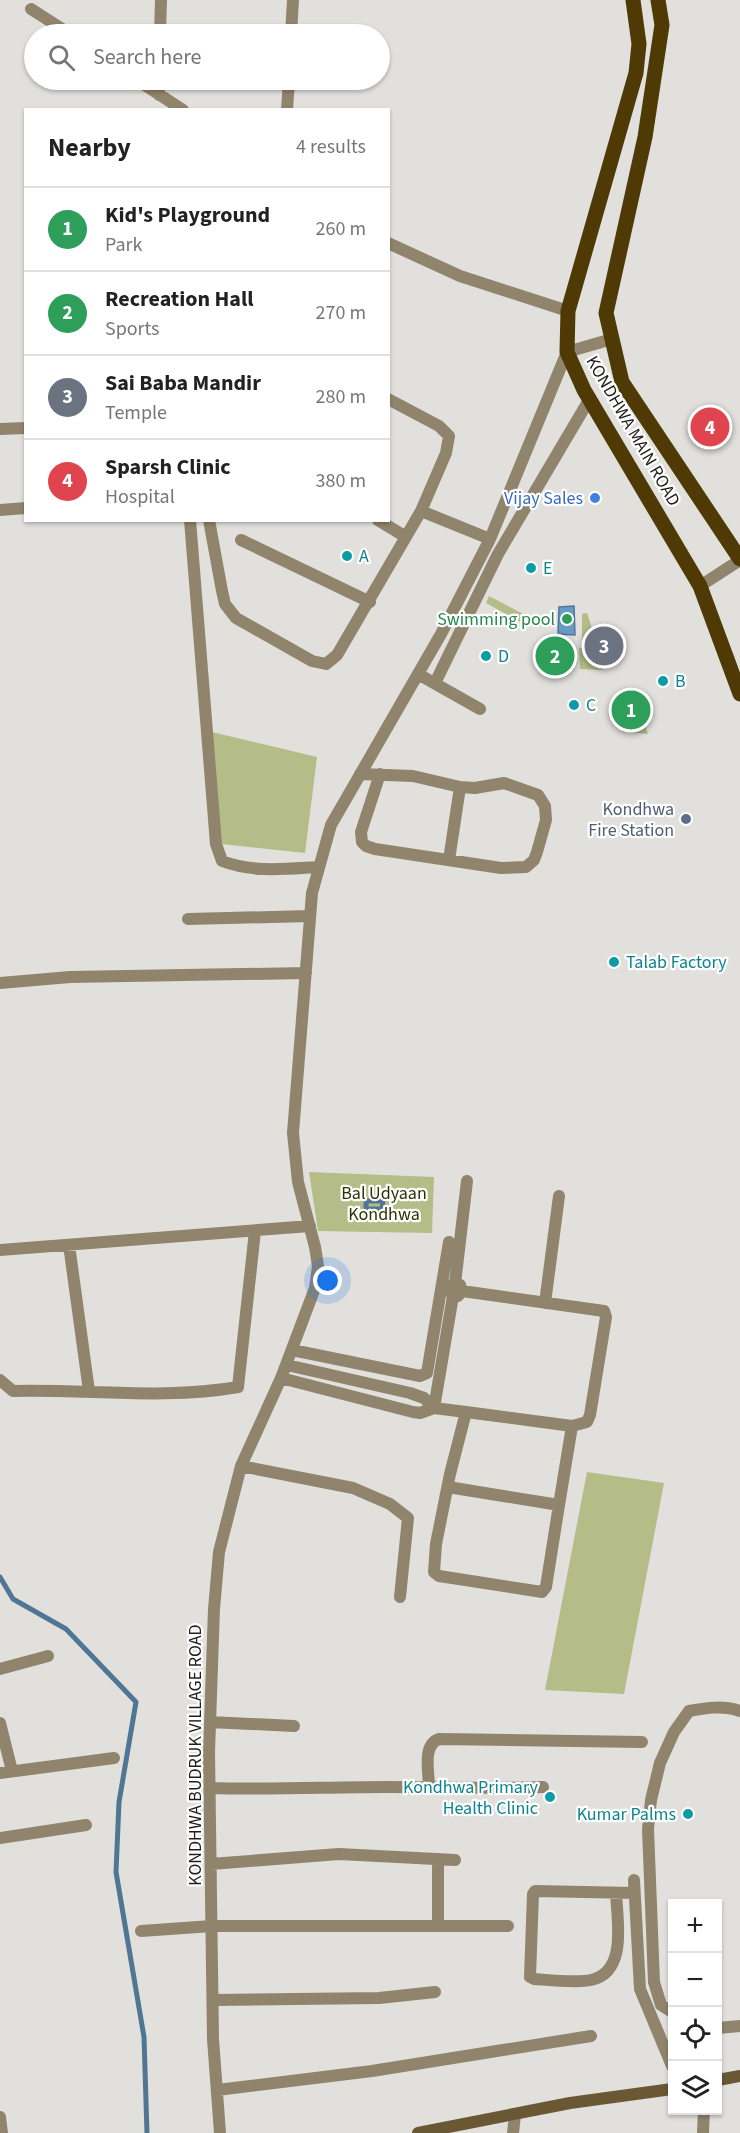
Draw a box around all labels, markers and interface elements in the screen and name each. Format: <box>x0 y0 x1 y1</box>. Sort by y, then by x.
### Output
search box <box>24 24 390 90</box>
icon: search <box>45 41 78 74</box>
text: Search here <box>93 41 201 73</box>
text: Nearby <box>48 129 131 166</box>
text: 4 results <box>296 133 366 161</box>
text: Kid's Playground <box>105 199 270 231</box>
text: 1 <box>62 215 73 243</box>
text: 260 m <box>316 215 366 243</box>
text: Park <box>105 231 142 259</box>
text: Recreation Hall <box>105 283 254 315</box>
text: 2 <box>62 299 73 327</box>
text: 270 m <box>316 299 366 327</box>
text: Sports <box>105 315 160 343</box>
street label: KONDHWA MAIN ROAD <box>580 351 686 511</box>
text: Sai Baba Mandir <box>105 367 261 399</box>
text: 3 <box>62 383 73 411</box>
text: 280 m <box>316 383 366 411</box>
text: Temple <box>105 399 167 427</box>
pin: 4 <box>690 404 730 450</box>
text: Sparsh Clinic <box>105 451 231 483</box>
text: 4 <box>62 467 73 495</box>
text: 380 m <box>316 467 366 495</box>
text: Hospital <box>105 483 175 511</box>
place label: Vijay Sales <box>504 486 583 511</box>
marker: Vijay Sales <box>588 491 602 505</box>
place label: A <box>359 544 369 569</box>
marker: A <box>340 549 354 563</box>
place label: E <box>543 556 553 581</box>
marker: E <box>524 561 538 575</box>
place label: Swimming pool <box>437 607 555 632</box>
marker: Swimming pool <box>560 612 574 626</box>
pin: 3 <box>584 624 624 668</box>
pin: 2 <box>536 634 574 678</box>
place label: D <box>498 644 509 669</box>
marker: D <box>479 649 493 663</box>
place label: B <box>675 669 686 694</box>
marker: B <box>656 674 670 688</box>
pin: 1 <box>612 688 650 732</box>
place label: C <box>586 693 596 718</box>
marker: C <box>567 698 581 712</box>
place label: Kondhwa Fire Station <box>588 797 674 843</box>
marker: Kondhwa Fire Station <box>679 812 693 826</box>
place label: Talab Factory <box>626 950 727 975</box>
marker: Talab Factory <box>607 955 621 969</box>
park label: Bal Udyaan Kondhwa <box>341 1181 427 1227</box>
your location <box>313 1266 342 1295</box>
street label: KONDHWA BUDRUK VILLAGE ROAD <box>183 1624 208 1886</box>
place label: Kondhwa Primary Health Clinic <box>403 1775 539 1821</box>
marker: Kondhwa Primary Health Clinic <box>543 1790 557 1804</box>
place label: Kumar Palms <box>577 1802 676 1827</box>
marker: Kumar Palms <box>681 1807 695 1821</box>
map controls <box>668 1899 722 2115</box>
button: + <box>668 1899 722 1953</box>
button: − <box>668 1953 722 2007</box>
button: locate <box>668 2007 722 2061</box>
button: layers <box>668 2061 722 2115</box>

